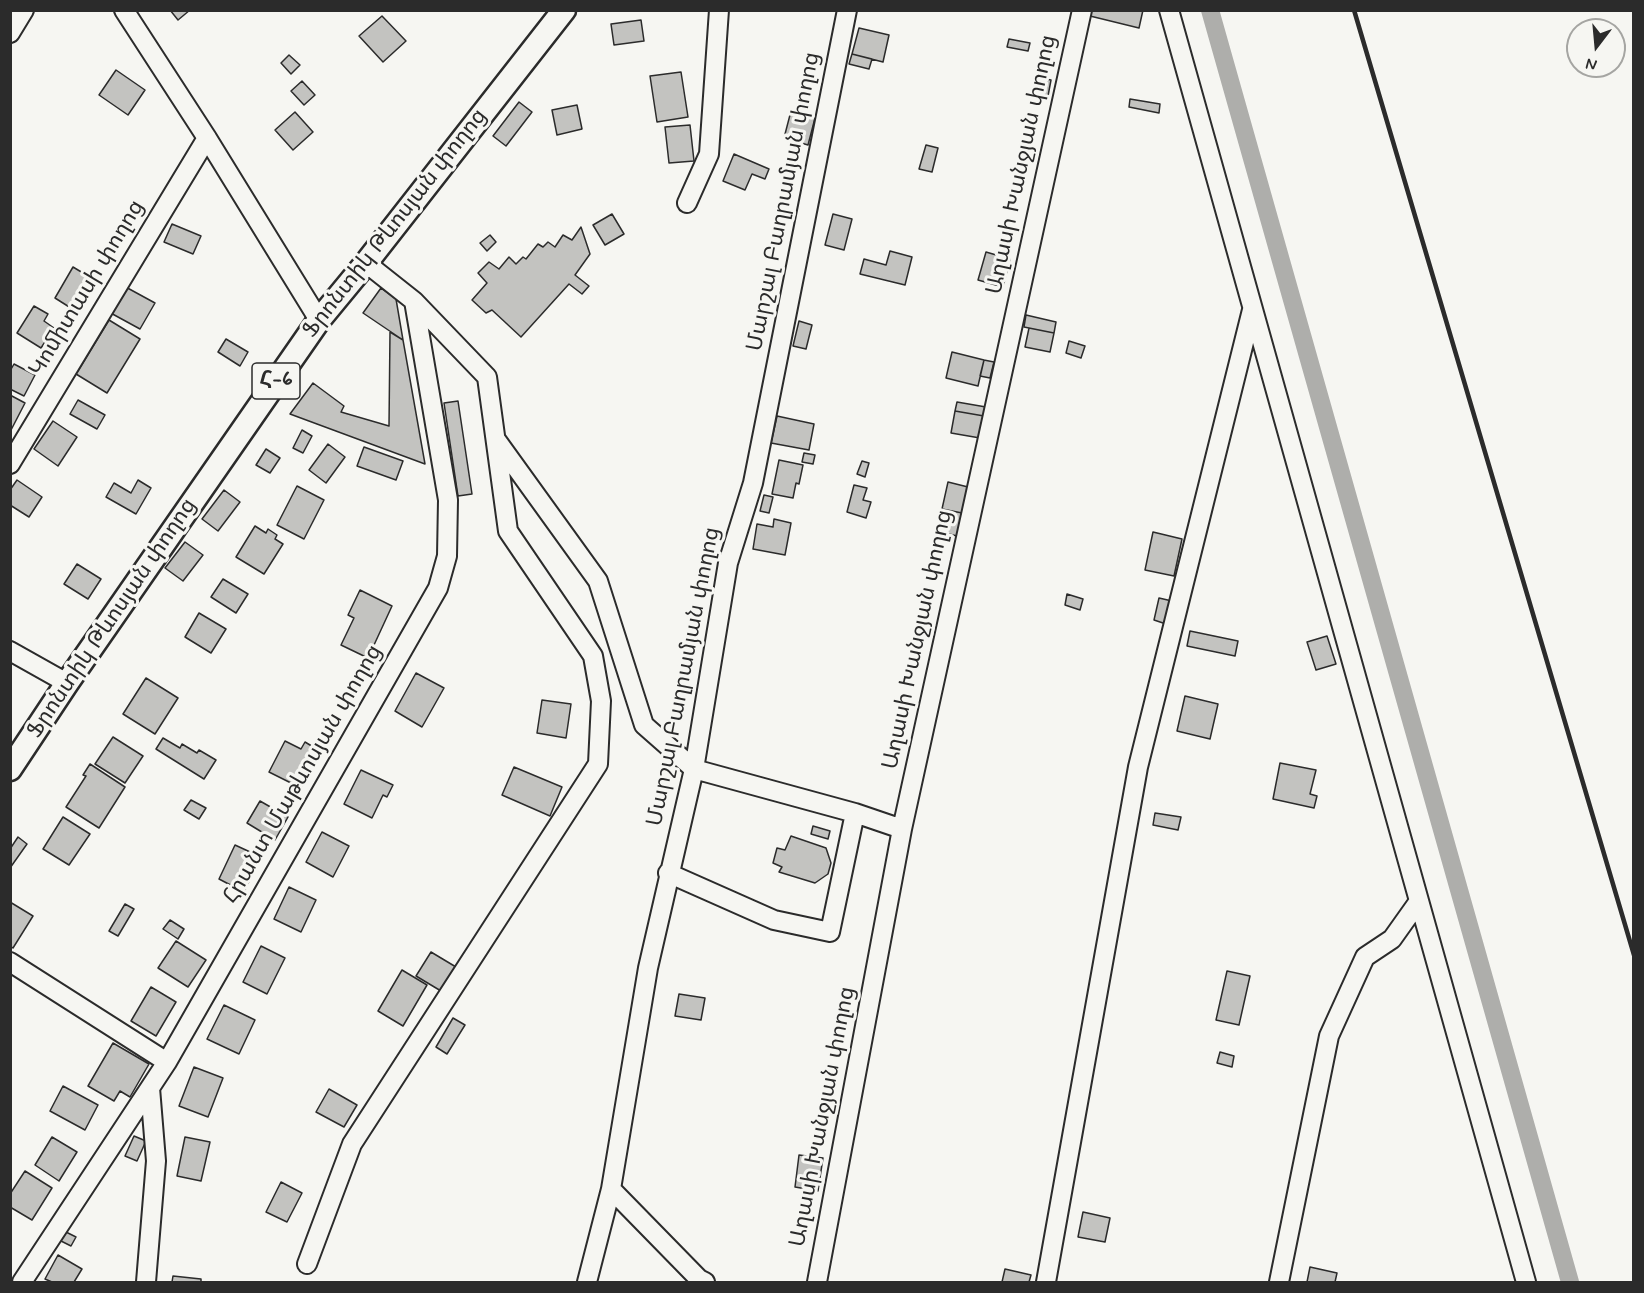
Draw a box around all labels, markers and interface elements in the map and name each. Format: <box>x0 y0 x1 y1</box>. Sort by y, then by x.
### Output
north arrow <box>1566 18 1626 78</box>
street label: Աղասի Խանջյան փողոց <box>983 33 1063 297</box>
street label: Մարշալ Բաղրամյան փողոց <box>743 50 827 354</box>
text: N <box>1583 52 1599 75</box>
street label: Ֆրոնտիկ Թևոսյան փողոց <box>298 104 494 344</box>
street label: Կոմիտասի փողոց <box>25 196 151 382</box>
road number: Հ-6 <box>252 363 300 399</box>
street label: Ֆրոնտիկ Թևոսյան փողոց <box>23 494 203 744</box>
street label: Աղասի Խանջյան փողոց <box>879 508 959 772</box>
street label: Մարշալ Բաղրամյան փողոց <box>643 525 727 829</box>
street label: Հրանտ Մաթևոսյան փողոց <box>219 641 389 909</box>
street label: Աղասի Խանջյան փողոց <box>786 985 862 1249</box>

